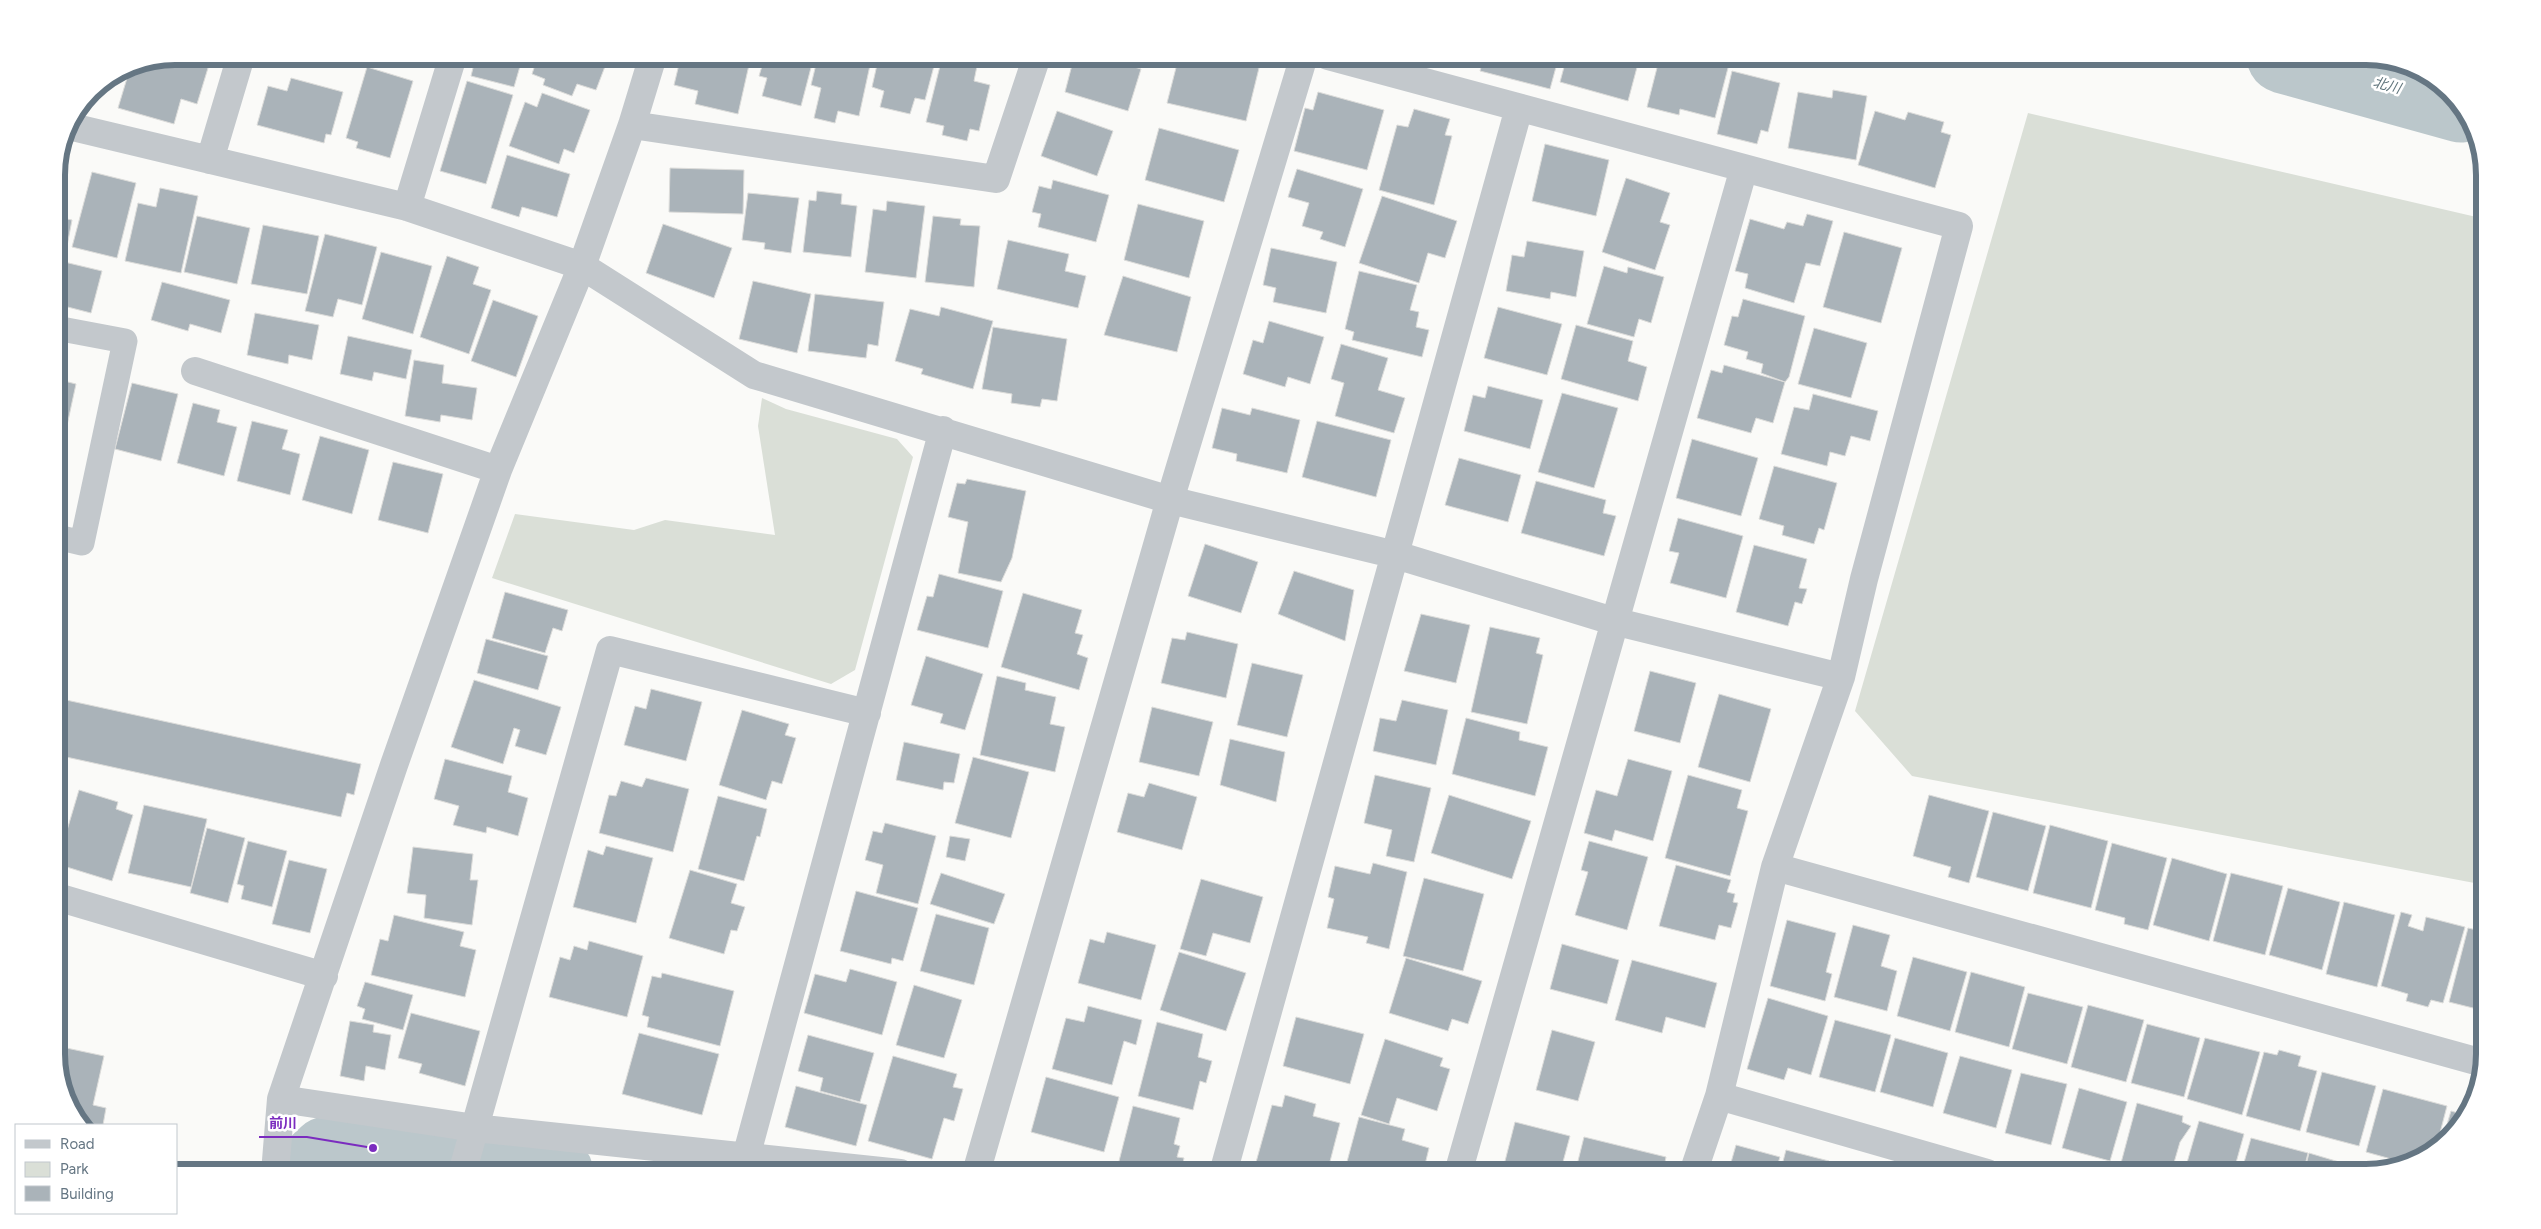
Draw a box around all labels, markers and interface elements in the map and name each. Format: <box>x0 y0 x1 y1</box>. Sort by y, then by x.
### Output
water label: 北川 <box>2371 74 2405 98</box>
callout: 前川 <box>259 1108 307 1137</box>
text: 前川 <box>269 1115 297 1132</box>
legend <box>15 1124 178 1214</box>
text: Road <box>60 1135 95 1153</box>
text: Park <box>60 1160 89 1178</box>
text: Building <box>60 1185 114 1203</box>

